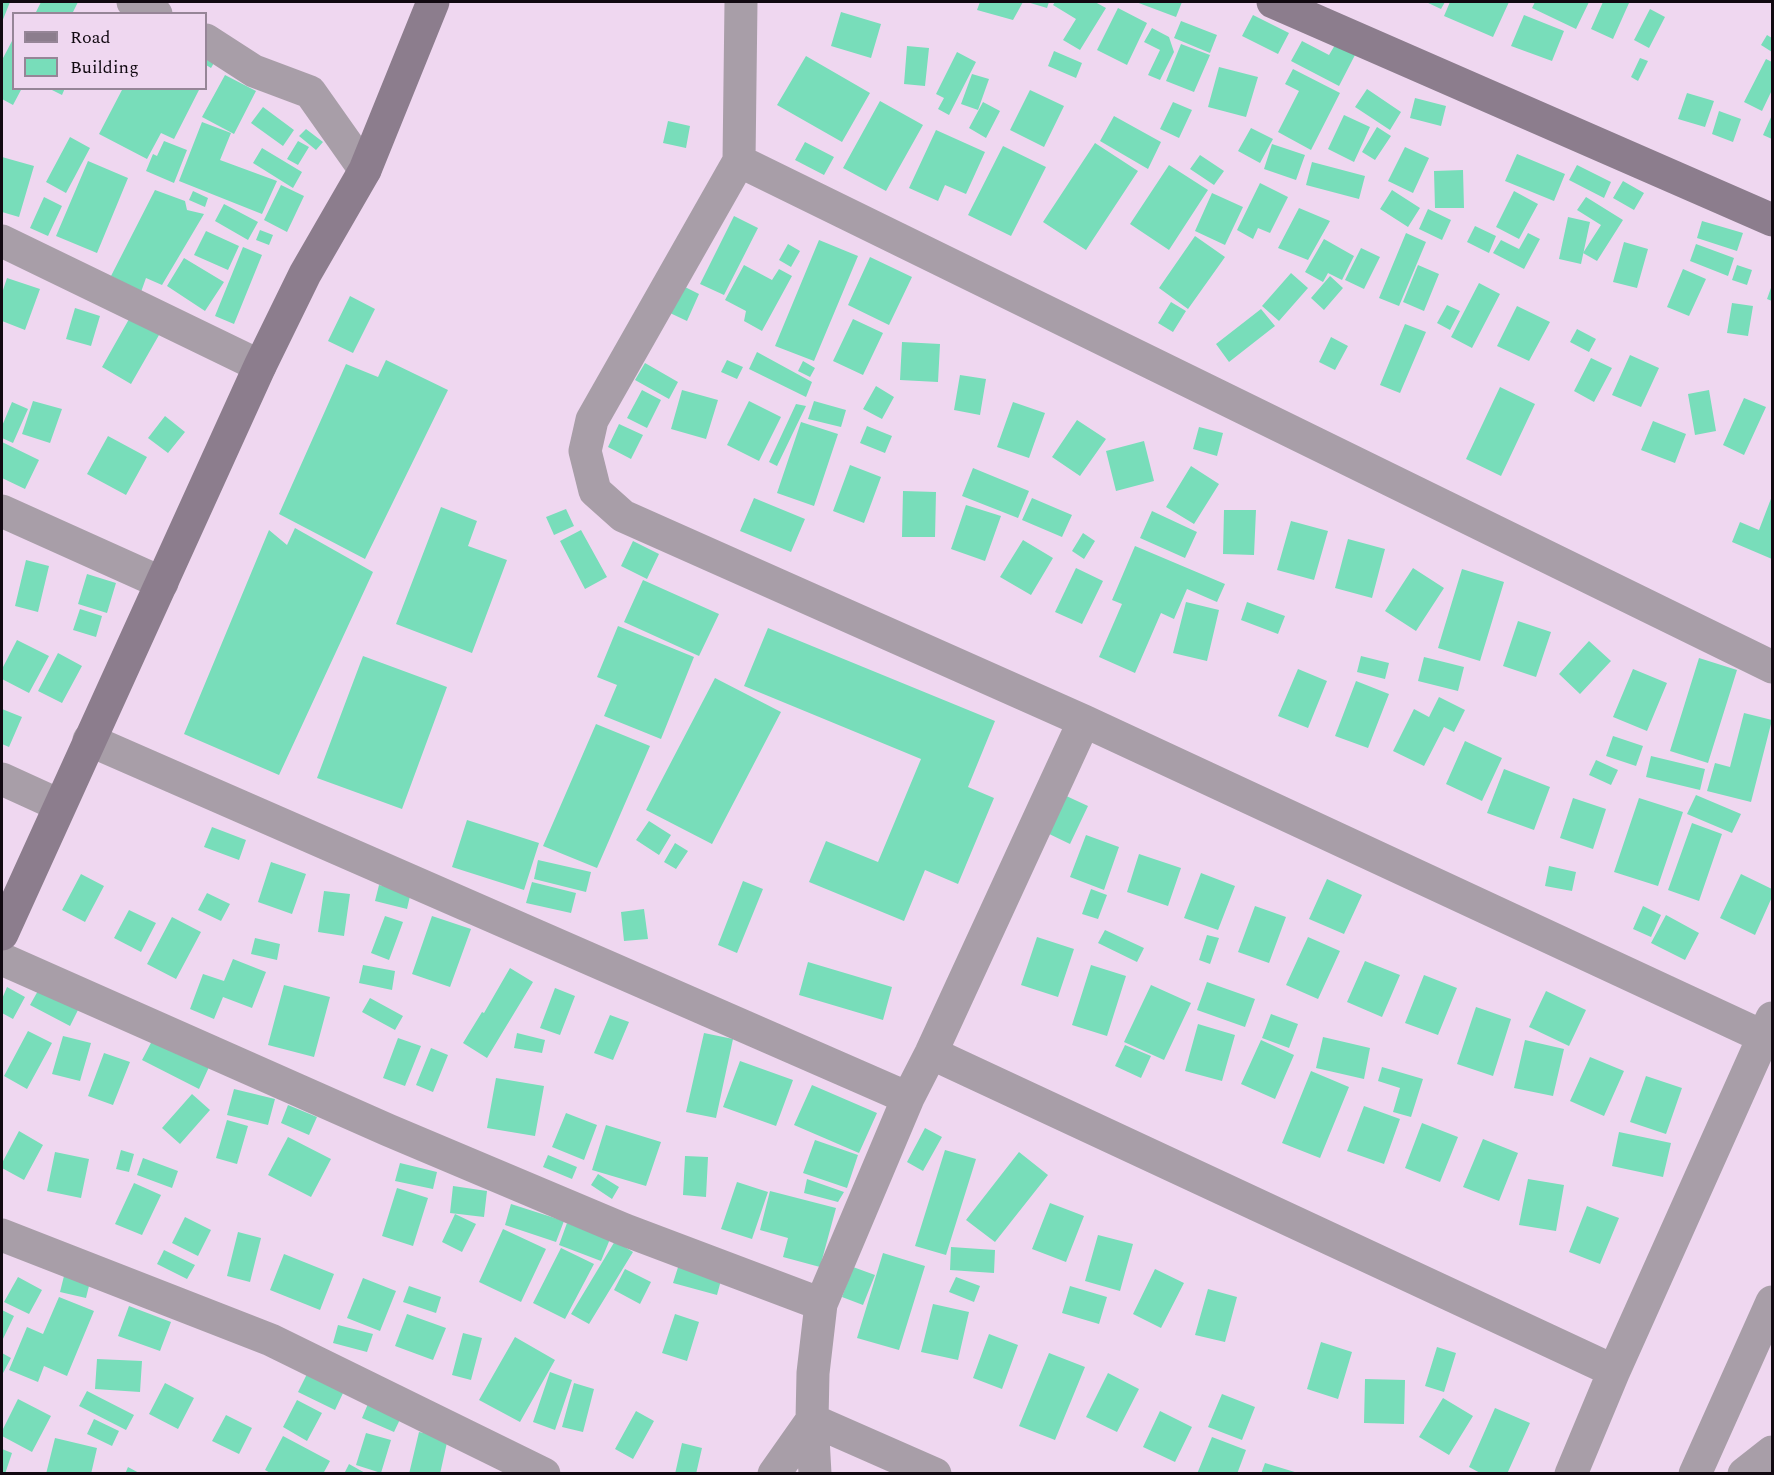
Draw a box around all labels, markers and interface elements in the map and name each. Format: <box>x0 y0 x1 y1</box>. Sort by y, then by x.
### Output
legend <box>12 12 207 90</box>
text: Road <box>70 24 111 51</box>
text: Building <box>70 54 139 81</box>

